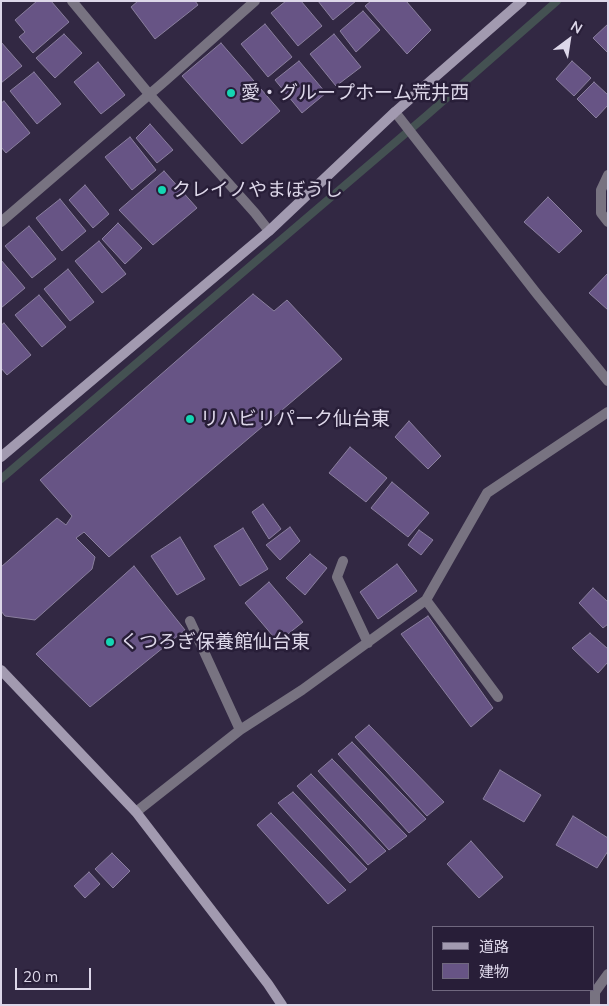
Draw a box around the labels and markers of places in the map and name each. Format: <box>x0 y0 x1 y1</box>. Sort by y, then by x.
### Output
place label: 愛・グループホーム荒井西 <box>241 82 469 104</box>
marker: 愛・グループホーム荒井西 <box>225 87 237 99</box>
place label: クレイノやまぼうし <box>172 179 343 201</box>
marker: クレイノやまぼうし <box>156 184 168 196</box>
place label: リハビリパーク仙台東 <box>200 408 390 430</box>
marker: リハビリパーク仙台東 <box>184 413 196 425</box>
place label: くつろぎ保養館仙台東 <box>120 631 310 653</box>
marker: くつろぎ保養館仙台東 <box>104 636 116 648</box>

